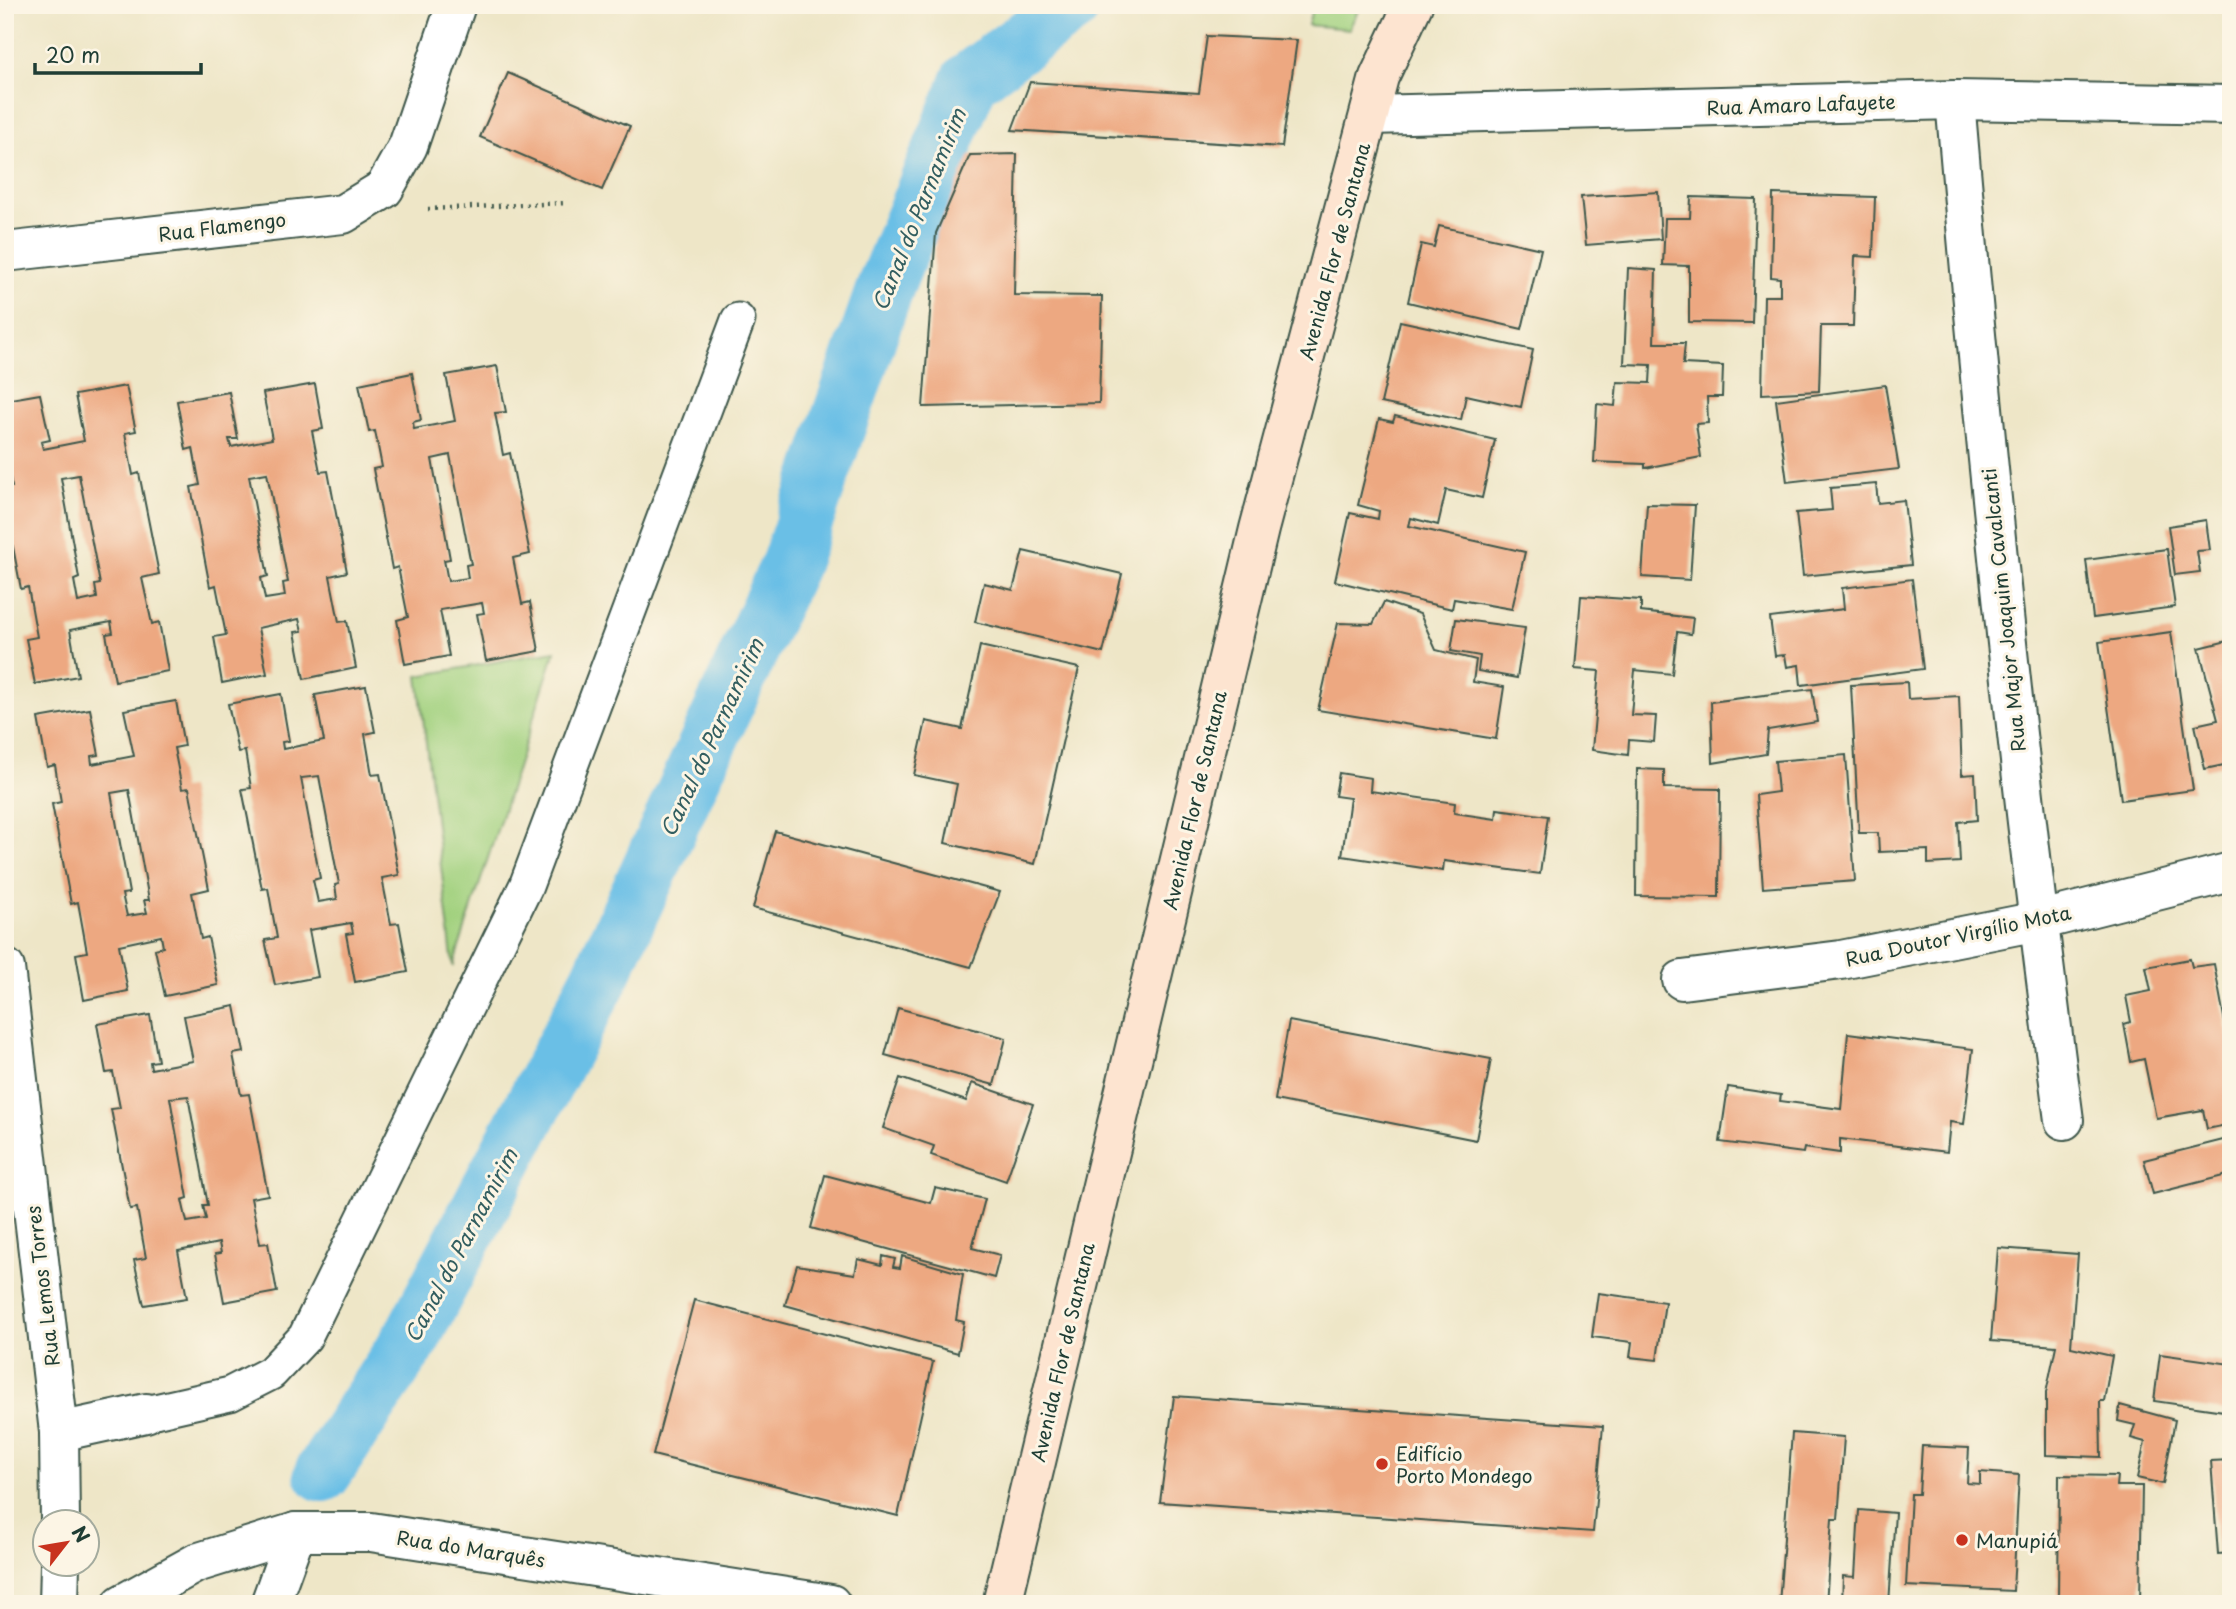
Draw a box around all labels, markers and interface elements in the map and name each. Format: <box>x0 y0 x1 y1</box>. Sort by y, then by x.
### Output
scale bar <box>35 32 201 76</box>
text: 20 m <box>46 38 100 70</box>
street label: Rua Amaro Lafayete <box>1706 87 1896 121</box>
water label: Canal do Parnamirim <box>863 102 974 315</box>
street label: Avenida Flor de Santana <box>1291 139 1377 363</box>
street label: Rua Flamengo <box>157 204 287 248</box>
street label: Rua Major Joaquim Cavalcanti <box>1974 467 2032 753</box>
water label: Canal do Parnamirim <box>651 632 771 841</box>
street label: Avenida Flor de Santana <box>1155 688 1233 912</box>
street label: Rua Doutor Virgílio Mota <box>1843 897 2073 973</box>
water label: Canal do Parnamirim <box>395 1142 525 1348</box>
street label: Rua Lemos Torres <box>18 1204 66 1368</box>
street label: Avenida Flor de Santana <box>1023 1240 1101 1464</box>
place label: Edifício Porto Mondego <box>1396 1439 1533 1489</box>
marker: Edifício Porto Mondego <box>1374 1456 1390 1472</box>
north arrow <box>32 1508 102 1578</box>
text: N <box>66 1520 97 1547</box>
street label: Rua do Marquês <box>395 1522 547 1574</box>
place label: Manupiá <box>1976 1526 2058 1554</box>
marker: Manupiá <box>1954 1532 1970 1548</box>

